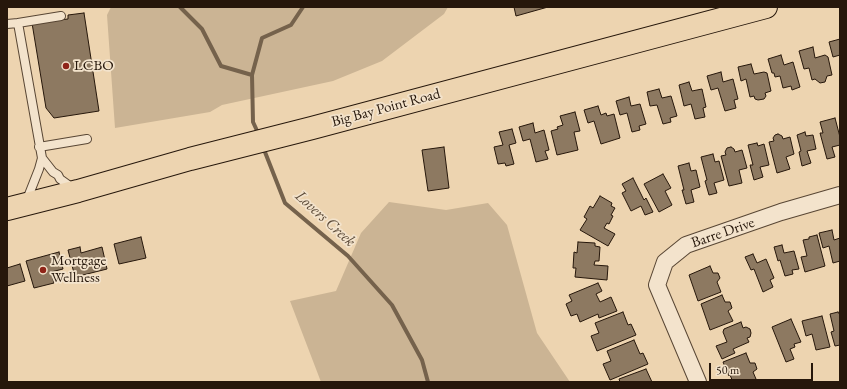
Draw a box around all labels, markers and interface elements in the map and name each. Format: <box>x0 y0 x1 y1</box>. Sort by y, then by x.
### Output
place label: LCBO <box>74 57 114 75</box>
marker: LCBO <box>61 61 71 71</box>
street label: Big Bay Point Road <box>330 85 442 131</box>
water label: Lovers Creek <box>291 187 359 251</box>
street label: Barre Drive <box>689 214 757 252</box>
place label: Mortgage Wellness <box>51 252 106 287</box>
marker: Mortgage Wellness <box>38 265 48 275</box>
scale bar <box>711 355 815 381</box>
text: 50 m <box>716 362 739 378</box>

